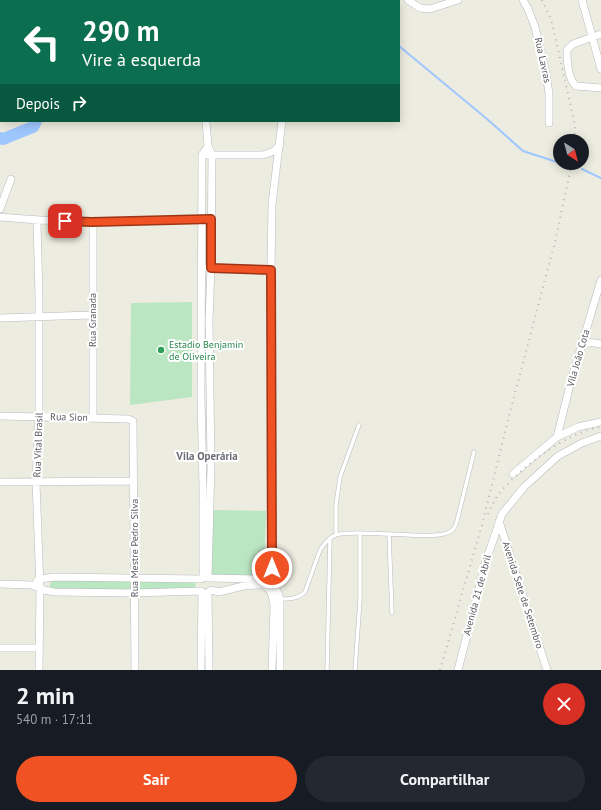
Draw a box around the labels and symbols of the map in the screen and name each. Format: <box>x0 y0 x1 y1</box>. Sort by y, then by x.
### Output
street label: Rua Lavras <box>532 36 554 84</box>
north arrow <box>553 134 589 170</box>
pin <box>48 204 82 238</box>
street label: Rua Granada <box>86 293 99 347</box>
street label: Vila João Cota <box>563 328 592 389</box>
place label: Estadio Benjamin de Oliveira <box>169 338 243 363</box>
marker: Estadio Benjamin de Oliveira <box>156 345 166 355</box>
street label: Rua Sion <box>50 410 88 424</box>
street label: Rua Vital Brasil <box>30 412 46 478</box>
district label: Vila Operária <box>175 449 238 463</box>
street label: Rua Mestre Pedro Silva <box>128 499 141 597</box>
street label: Avenida Sete de Setembro <box>500 540 546 650</box>
position arrow <box>251 547 293 589</box>
street label: Avenida 21 de Abril <box>460 553 494 637</box>

